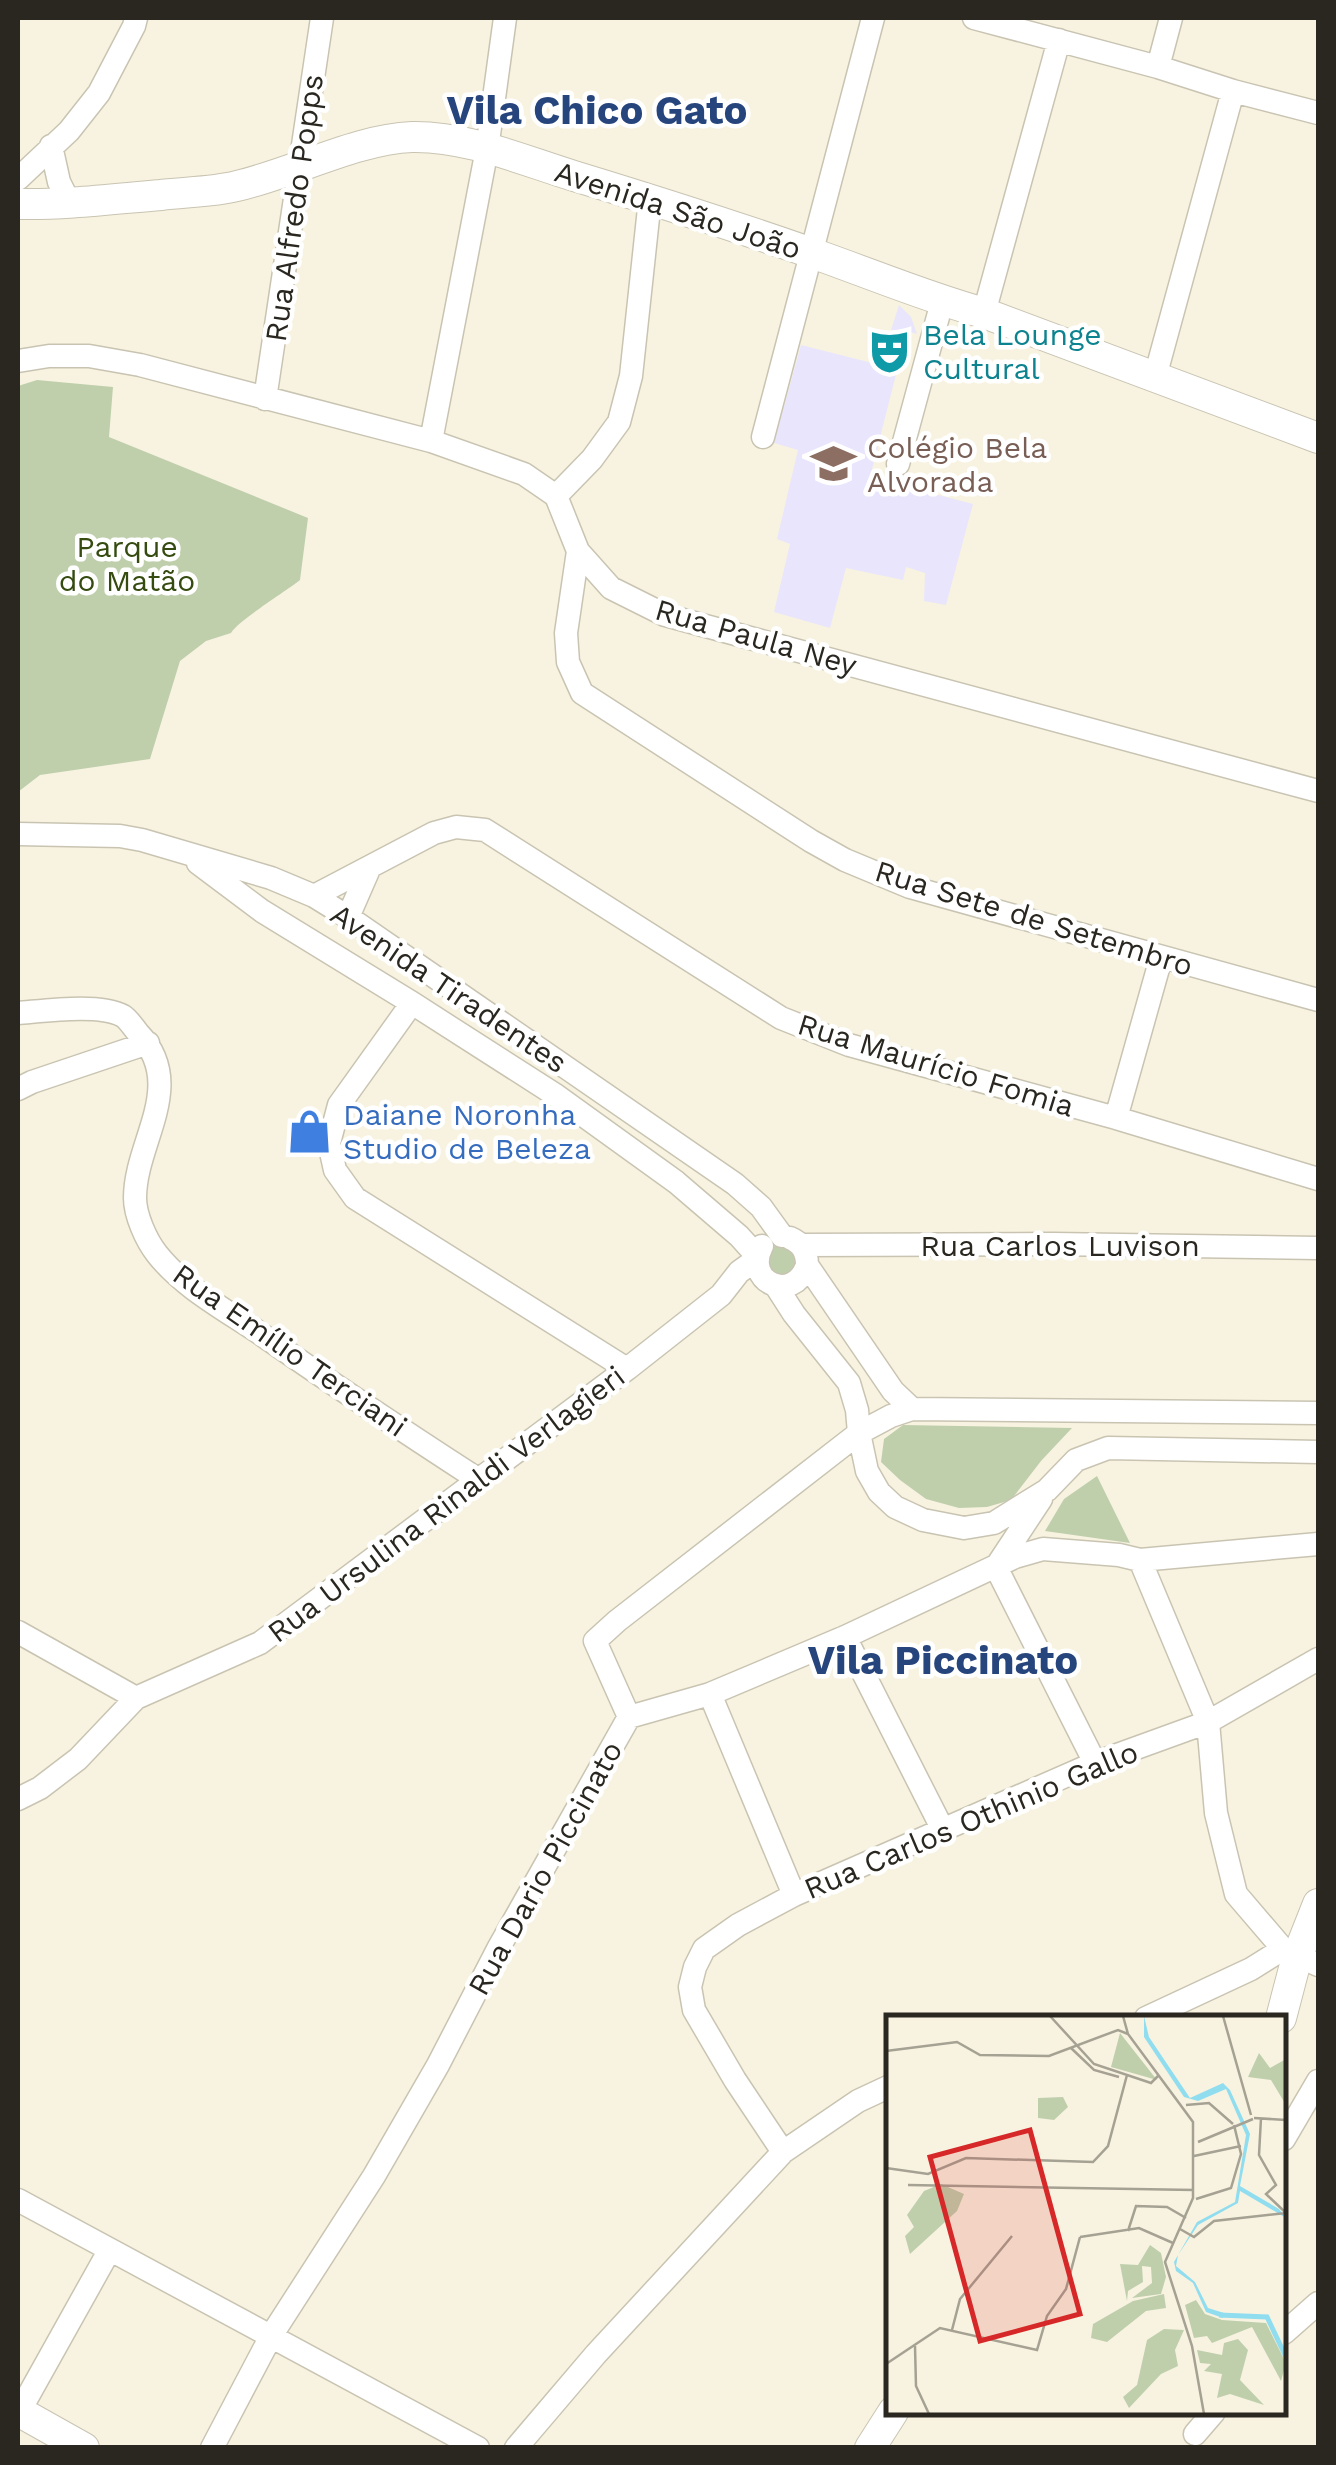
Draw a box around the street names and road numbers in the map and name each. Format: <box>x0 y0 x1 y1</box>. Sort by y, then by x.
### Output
street label: Rua Alfredo Popps <box>258 72 330 344</box>
street label: Avenida São João <box>551 154 805 266</box>
street label: Rua Paula Ney <box>651 592 861 683</box>
street label: Rua Sete de Setembro <box>871 853 1197 983</box>
street label: Avenida Tiradentes <box>324 896 574 1080</box>
street label: Rua Maurício Fomia <box>794 1006 1078 1124</box>
street label: Rua Carlos Luvison <box>920 1228 1200 1263</box>
street label: Rua Emílio Terciani <box>166 1256 414 1444</box>
street label: Rua Ursulina Rinaldi Verlagieri <box>261 1358 631 1650</box>
street label: Rua Carlos Othinio Gallo <box>799 1734 1143 1906</box>
street label: Rua Dario Piccinato <box>461 1735 629 2001</box>

